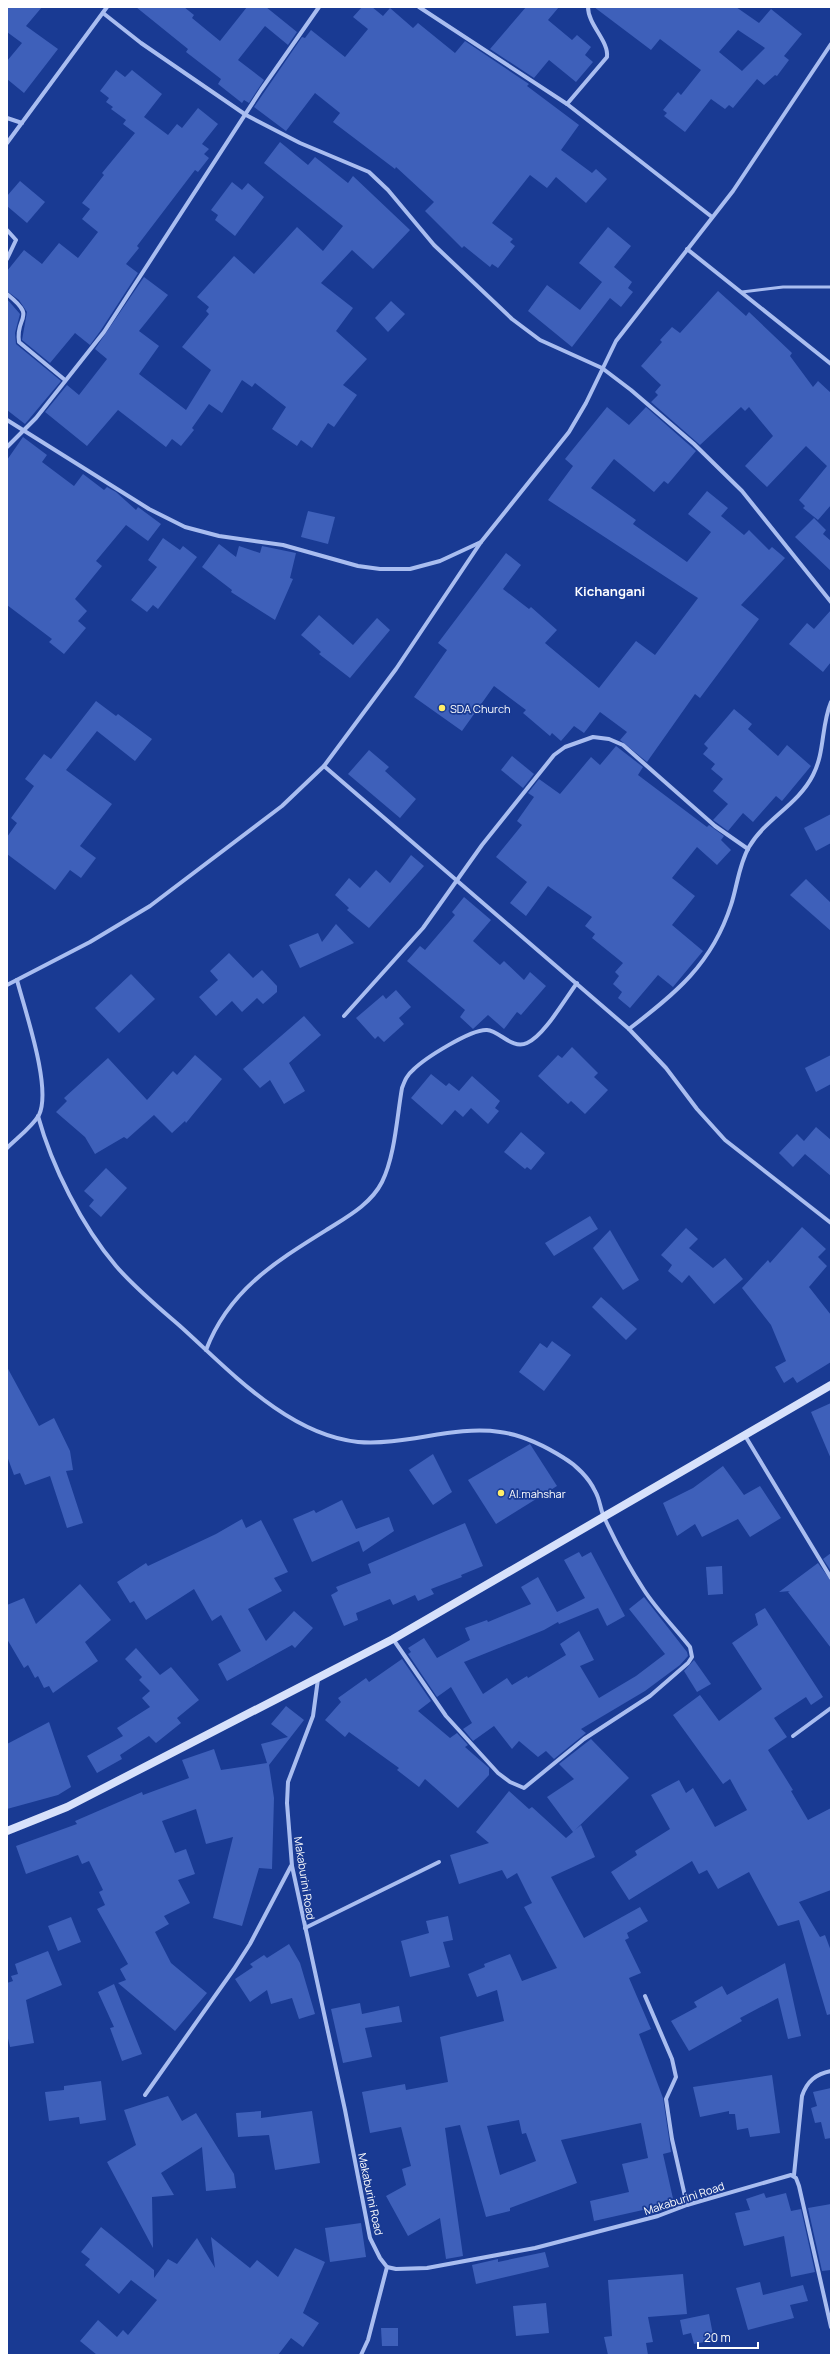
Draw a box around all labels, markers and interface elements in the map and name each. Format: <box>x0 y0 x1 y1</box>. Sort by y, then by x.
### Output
district label: Kichangani <box>575 582 645 600</box>
place label: SDA Church <box>450 701 511 716</box>
marker: SDA Church <box>437 703 447 713</box>
place label: Al.mahshar <box>509 1486 566 1501</box>
marker: Al.mahshar <box>496 1488 506 1498</box>
street label: Makaburini Road <box>291 1835 319 1921</box>
street label: Makaburini Road <box>355 2151 387 2237</box>
street label: Makaburini Road <box>642 2178 726 2218</box>
scale bar <box>698 2324 758 2350</box>
text: 20 m <box>704 2329 731 2346</box>

